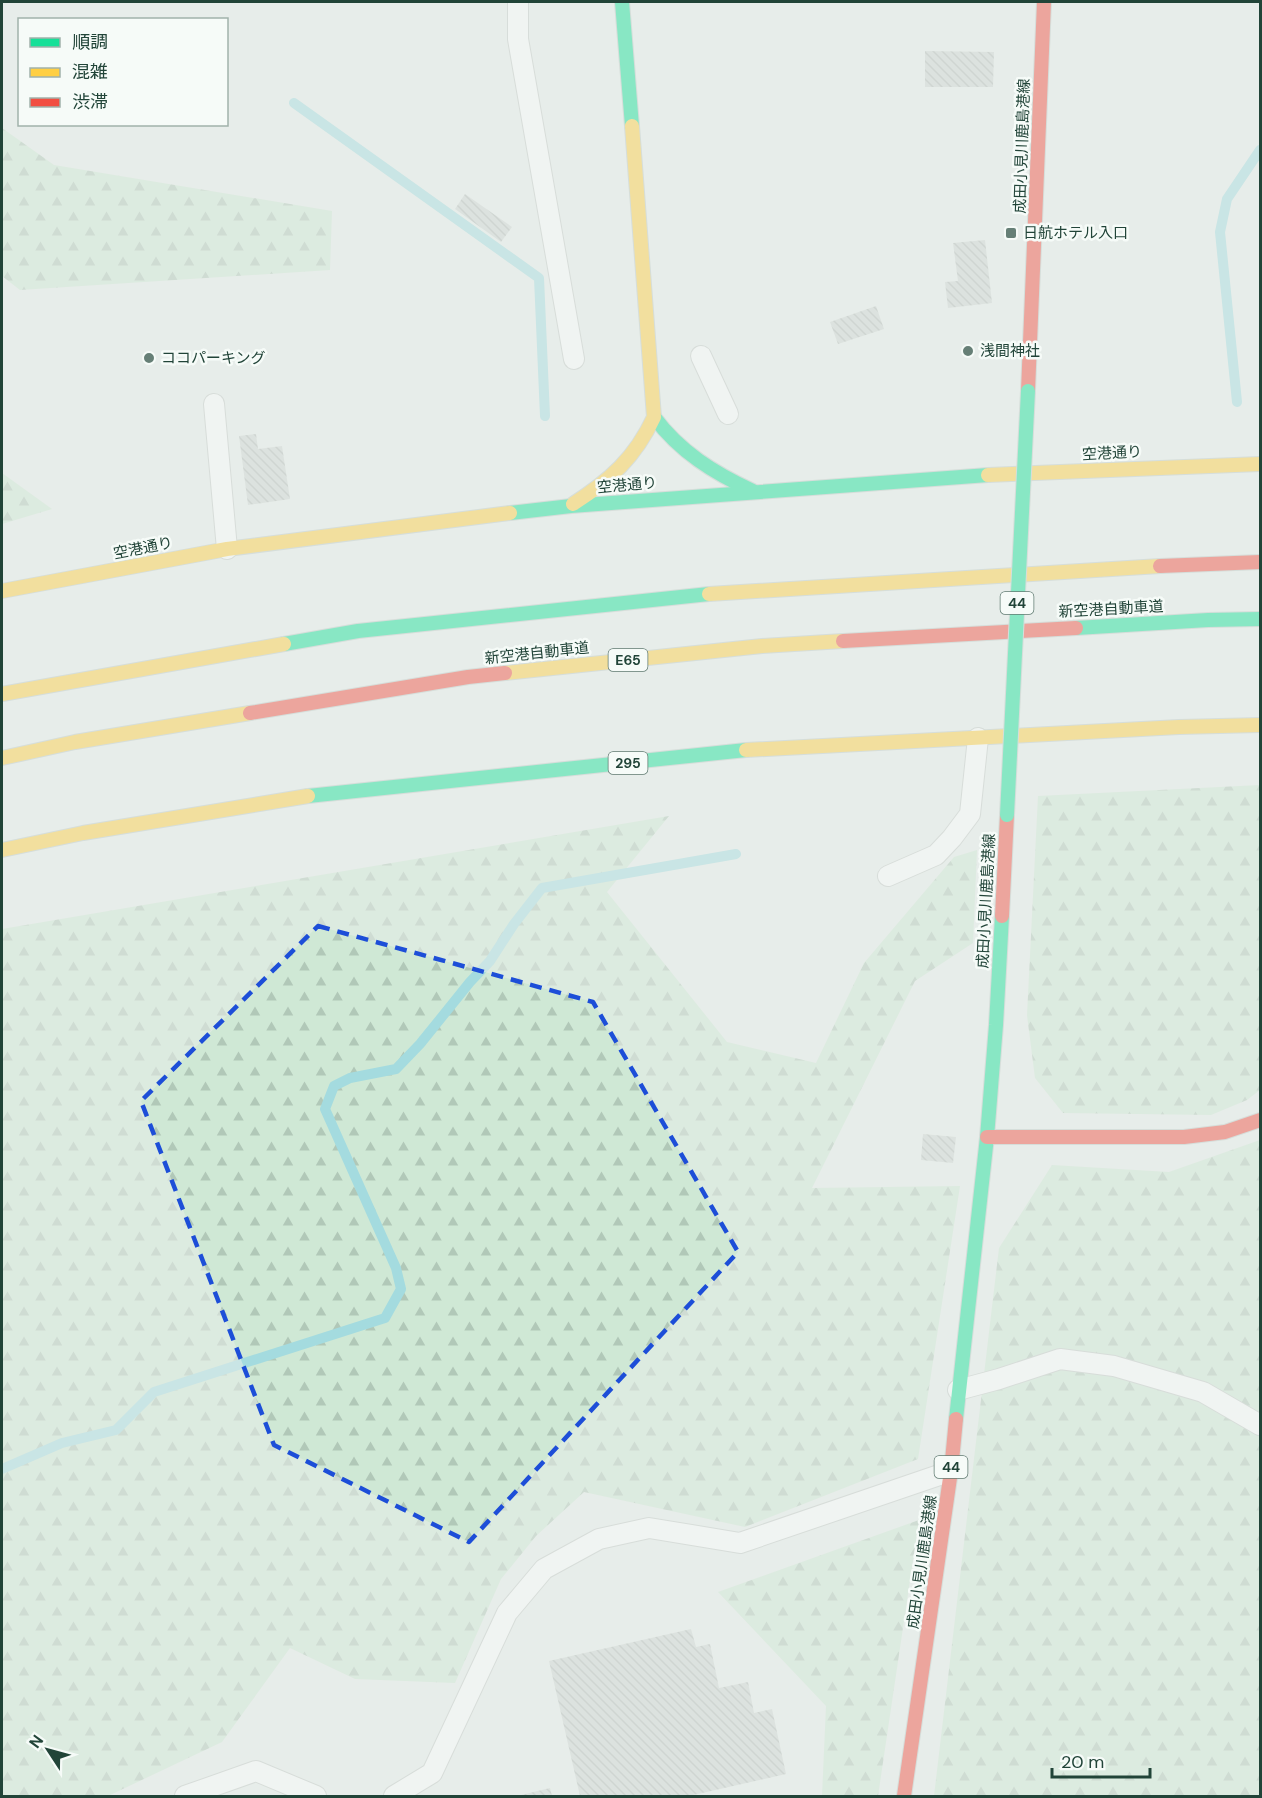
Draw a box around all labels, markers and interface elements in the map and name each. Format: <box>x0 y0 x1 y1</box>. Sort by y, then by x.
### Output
legend <box>18 18 228 126</box>
text: 順調 <box>72 30 108 54</box>
text: 混雑 <box>72 60 108 84</box>
street label: 成田小見川鹿島港線 <box>1010 78 1034 214</box>
text: 渋滞 <box>72 90 108 114</box>
place label: 日航ホテル入口 <box>1023 223 1128 243</box>
marker: 日航ホテル入口 <box>1004 226 1018 240</box>
place label: 浅間神社 <box>980 341 1040 361</box>
marker: 浅間神社 <box>961 344 975 358</box>
place label: ココパーキング <box>161 348 266 368</box>
marker: ココパーキング <box>142 351 156 365</box>
street label: 空港通り <box>1082 441 1142 465</box>
street label: 空港通り <box>596 472 658 498</box>
street label: 空港通り <box>112 532 174 564</box>
road number: 44 <box>1000 592 1034 614</box>
street label: 新空港自動車道 <box>1058 596 1164 622</box>
street label: 新空港自動車道 <box>484 638 590 668</box>
road number: E65 <box>608 649 648 671</box>
road number: 295 <box>608 752 648 774</box>
street label: 成田小見川鹿島港線 <box>972 833 1000 969</box>
road number: 44 <box>934 1456 968 1478</box>
street label: 成田小見川鹿島港線 <box>903 1494 941 1630</box>
north arrow <box>18 1720 78 1780</box>
text: N <box>24 1731 48 1752</box>
scale bar <box>1052 1741 1150 1779</box>
text: 20 m <box>1061 1750 1104 1774</box>

